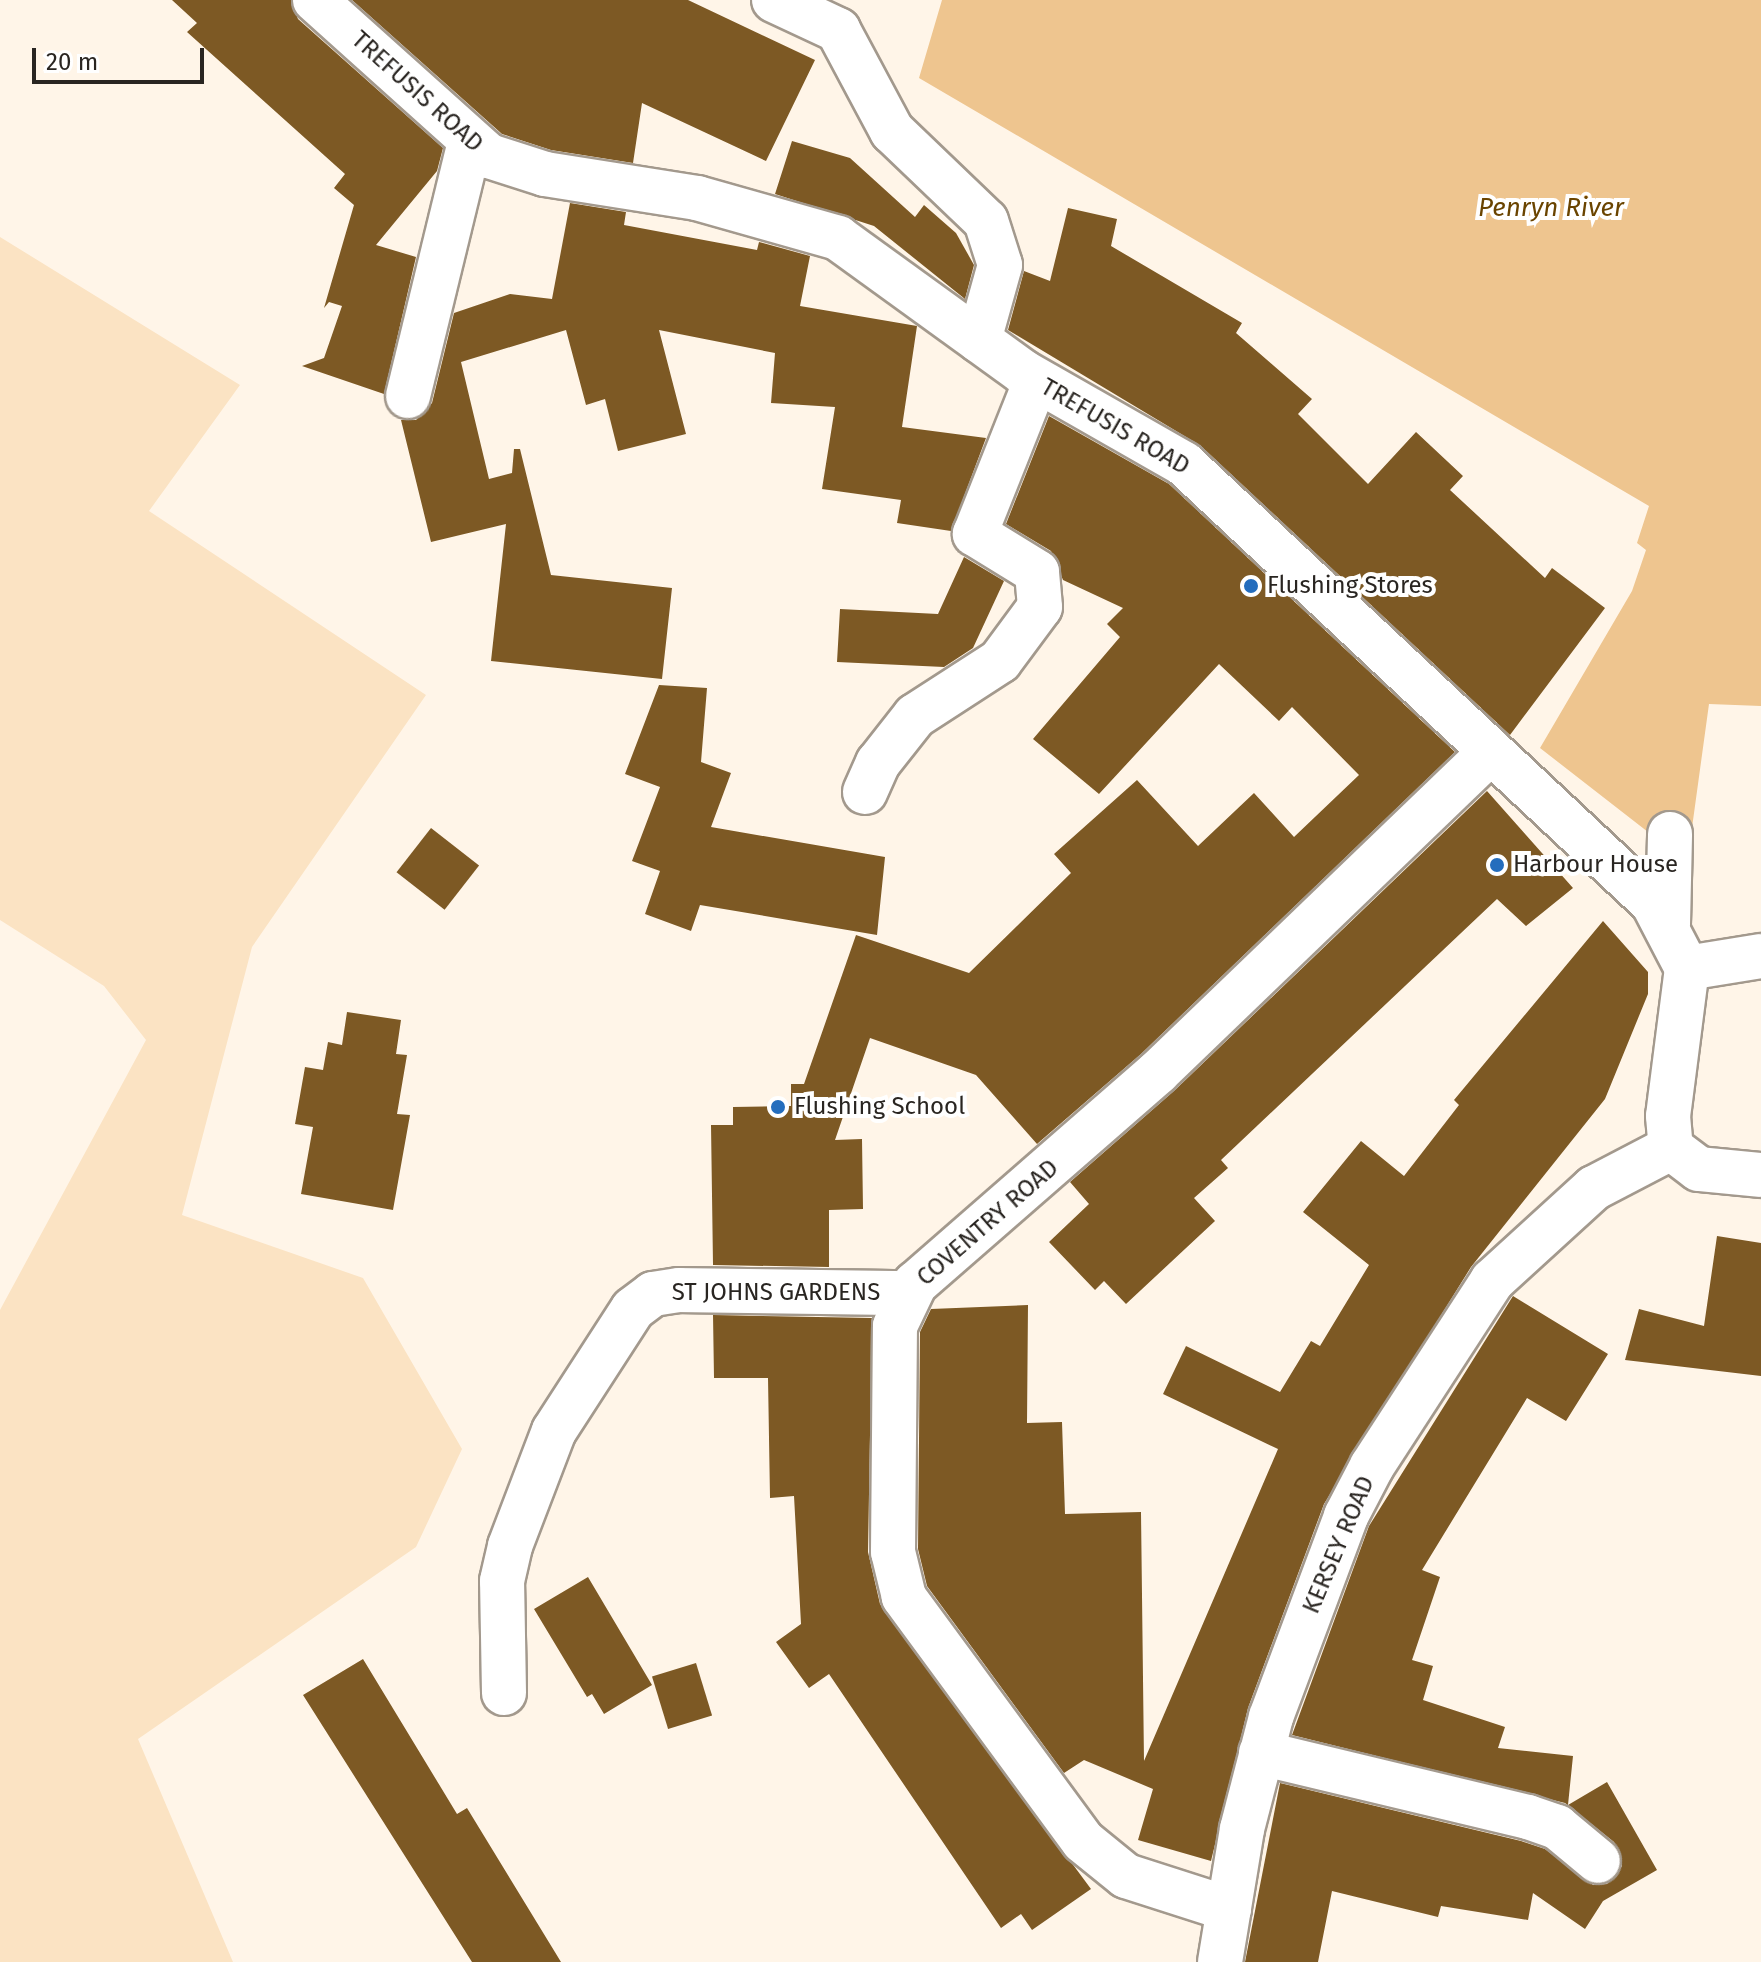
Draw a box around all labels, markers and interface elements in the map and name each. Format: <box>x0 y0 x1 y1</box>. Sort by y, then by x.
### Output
street label: TREFUSIS ROAD <box>345 26 489 158</box>
scale bar <box>36 32 208 82</box>
text: 20 m <box>46 48 98 76</box>
water label: Penryn River <box>1478 192 1624 224</box>
street label: TREFUSIS ROAD <box>1036 373 1194 481</box>
place label: Flushing Stores <box>1267 572 1433 600</box>
marker: Flushing Stores <box>1242 577 1260 595</box>
place label: Harbour House <box>1513 851 1678 879</box>
marker: Harbour House <box>1488 856 1506 874</box>
place label: Flushing School <box>794 1093 965 1121</box>
marker: Flushing School <box>769 1098 787 1116</box>
street label: COVENTRY ROAD <box>911 1154 1065 1292</box>
street label: ST JOHNS GARDENS <box>672 1279 880 1307</box>
street label: KERSEY ROAD <box>1297 1472 1381 1618</box>

